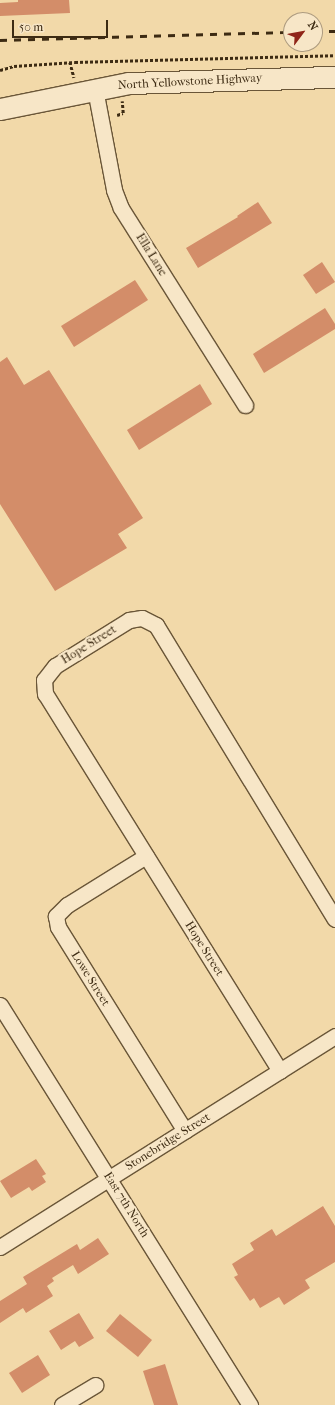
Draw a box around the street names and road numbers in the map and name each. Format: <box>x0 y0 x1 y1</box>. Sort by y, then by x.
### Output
street label: North Yellowstone Highway <box>117 71 263 93</box>
street label: Ella Lane <box>132 231 170 279</box>
street label: Hope Street <box>59 622 119 668</box>
street label: Hope Street <box>181 919 227 979</box>
street label: Lowe Street <box>67 949 113 1009</box>
street label: Stonebridge Street <box>123 1110 213 1174</box>
street label: East 7th North <box>100 1170 152 1240</box>

